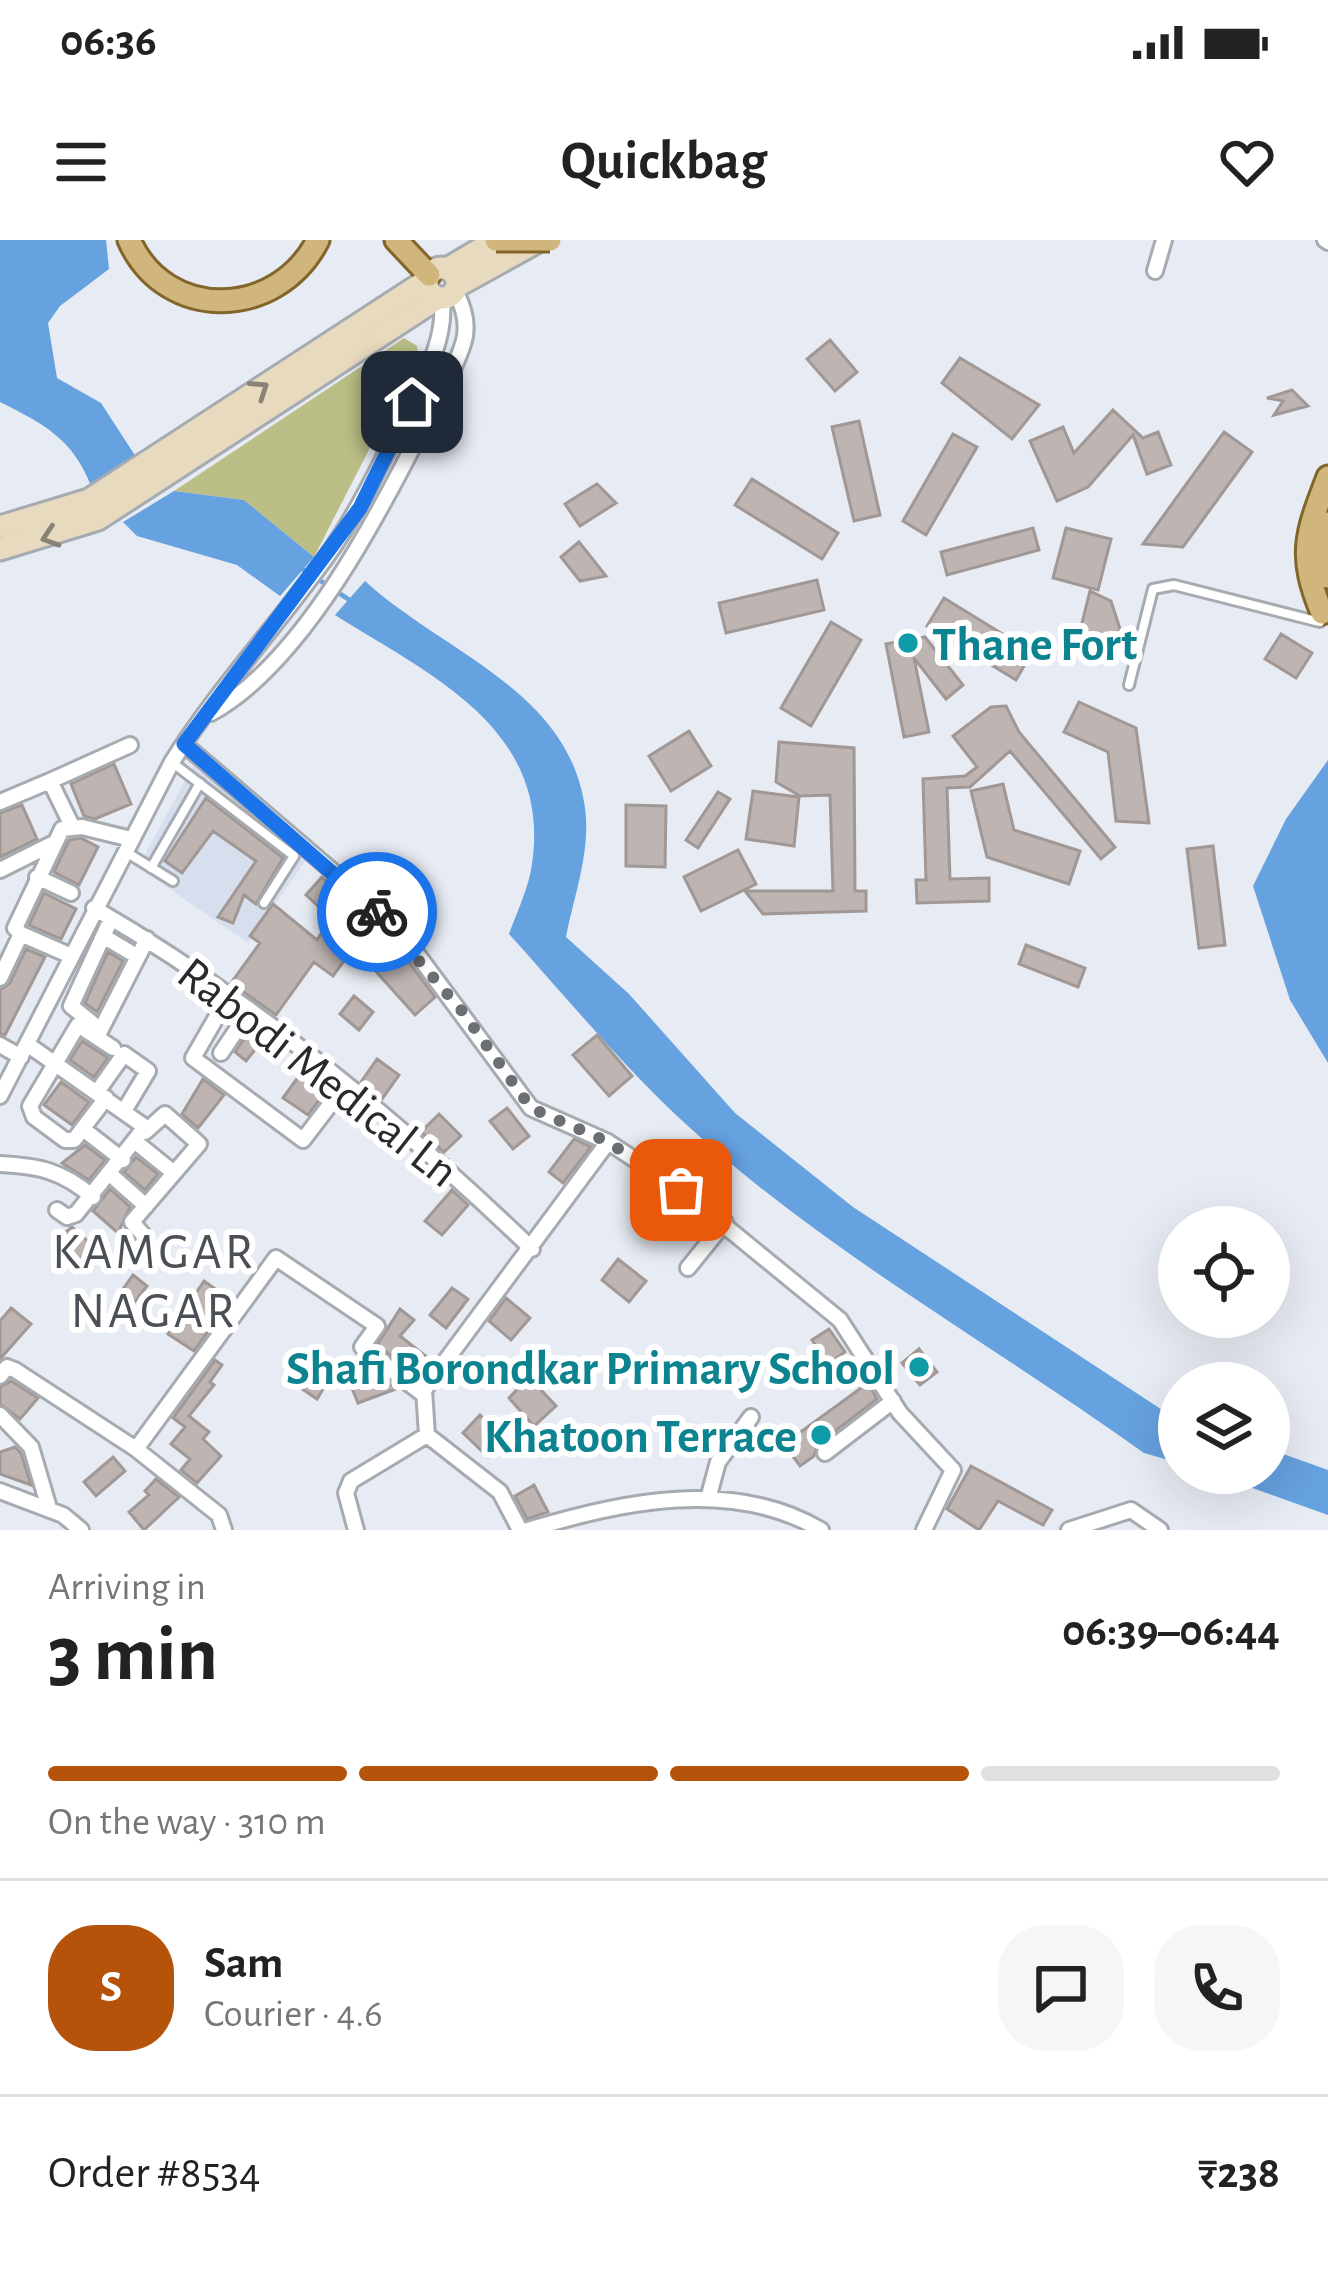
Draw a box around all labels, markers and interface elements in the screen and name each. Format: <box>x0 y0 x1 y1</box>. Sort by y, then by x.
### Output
text: 06:36 <box>60 19 157 64</box>
icon: menu <box>48 129 114 195</box>
icon: heart <box>1214 129 1280 195</box>
text: Quickbag <box>561 135 767 189</box>
pin <box>361 351 463 453</box>
icon: home <box>379 369 445 435</box>
one-way arrow <box>247 381 269 403</box>
one-way arrow <box>40 522 61 547</box>
place label: Thane Fort <box>932 622 1137 670</box>
marker: Thane Fort <box>895 630 921 656</box>
courier <box>317 852 437 972</box>
icon: bike <box>344 879 410 945</box>
street label: Rabodi Medical Ln <box>168 950 466 1197</box>
pin <box>630 1139 732 1241</box>
icon: bag <box>648 1157 714 1223</box>
map controls <box>1158 1206 1290 1494</box>
button: locate <box>1158 1206 1290 1338</box>
district label: KAMGAR NAGAR <box>52 1227 256 1337</box>
place label: Shafi Borondkar Primary School <box>286 1346 895 1394</box>
marker: Shafi Borondkar Primary School <box>906 1354 932 1380</box>
button: layers <box>1158 1362 1290 1494</box>
place label: Khatoon Terrace <box>484 1414 797 1462</box>
marker: Khatoon Terrace <box>808 1422 834 1448</box>
text: Arriving in <box>48 1568 206 1607</box>
text: 06:39–06:44 <box>1062 1609 1280 1654</box>
text: 3 min <box>48 1617 218 1695</box>
text: On the way · 310 m <box>48 1803 326 1842</box>
button: chat <box>998 1925 1124 2051</box>
button: phone <box>1154 1925 1280 2051</box>
text: Sam <box>204 1941 283 1986</box>
text: S <box>100 1965 122 2010</box>
text: Courier · 4.6 <box>204 1995 383 2034</box>
text: Order #8534 <box>48 2151 261 2196</box>
text: ₹238 <box>1198 2151 1280 2196</box>

